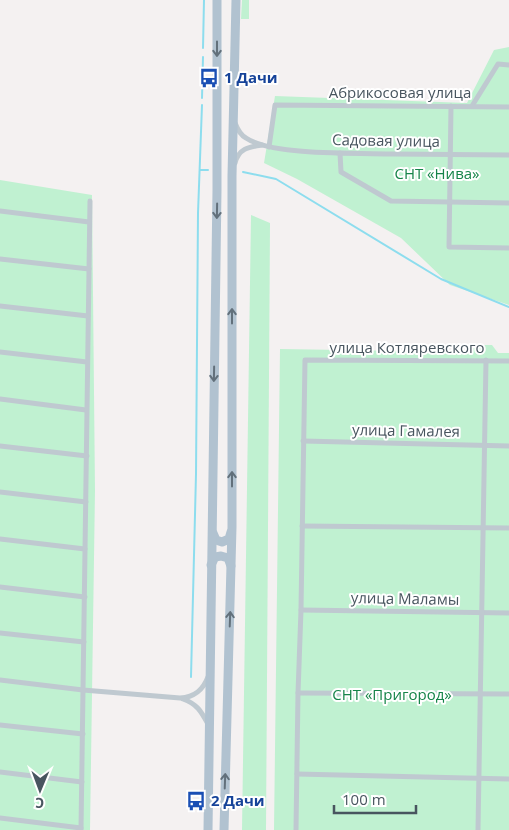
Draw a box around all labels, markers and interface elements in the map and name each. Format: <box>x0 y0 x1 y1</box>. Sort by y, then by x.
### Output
one-way arrow <box>212 40 222 56</box>
bus stop icon: 1 Дачи <box>198 67 220 89</box>
place label: 1 Дачи <box>224 67 278 87</box>
street label: Абрикосовая улица <box>329 82 471 102</box>
street label: Садовая улица <box>332 129 440 151</box>
park label: СНТ «Нива» <box>394 163 480 183</box>
one-way arrow <box>212 202 222 219</box>
one-way arrow <box>227 308 237 324</box>
street label: улица Котляревского <box>329 337 485 357</box>
one-way arrow <box>209 365 219 381</box>
street label: улица Гамалея <box>352 419 460 441</box>
one-way arrow <box>227 471 237 487</box>
street label: улица Маламы <box>351 587 459 609</box>
one-way arrow <box>225 611 235 628</box>
park label: СНТ «Пригород» <box>332 684 452 704</box>
north arrow <box>15 765 65 815</box>
one-way arrow <box>221 774 230 790</box>
scale bar <box>334 782 416 814</box>
text: 100 m <box>342 789 386 809</box>
bus stop icon: 2 Дачи <box>185 790 207 812</box>
place label: 2 Дачи <box>211 790 265 810</box>
text: С <box>35 794 44 813</box>

